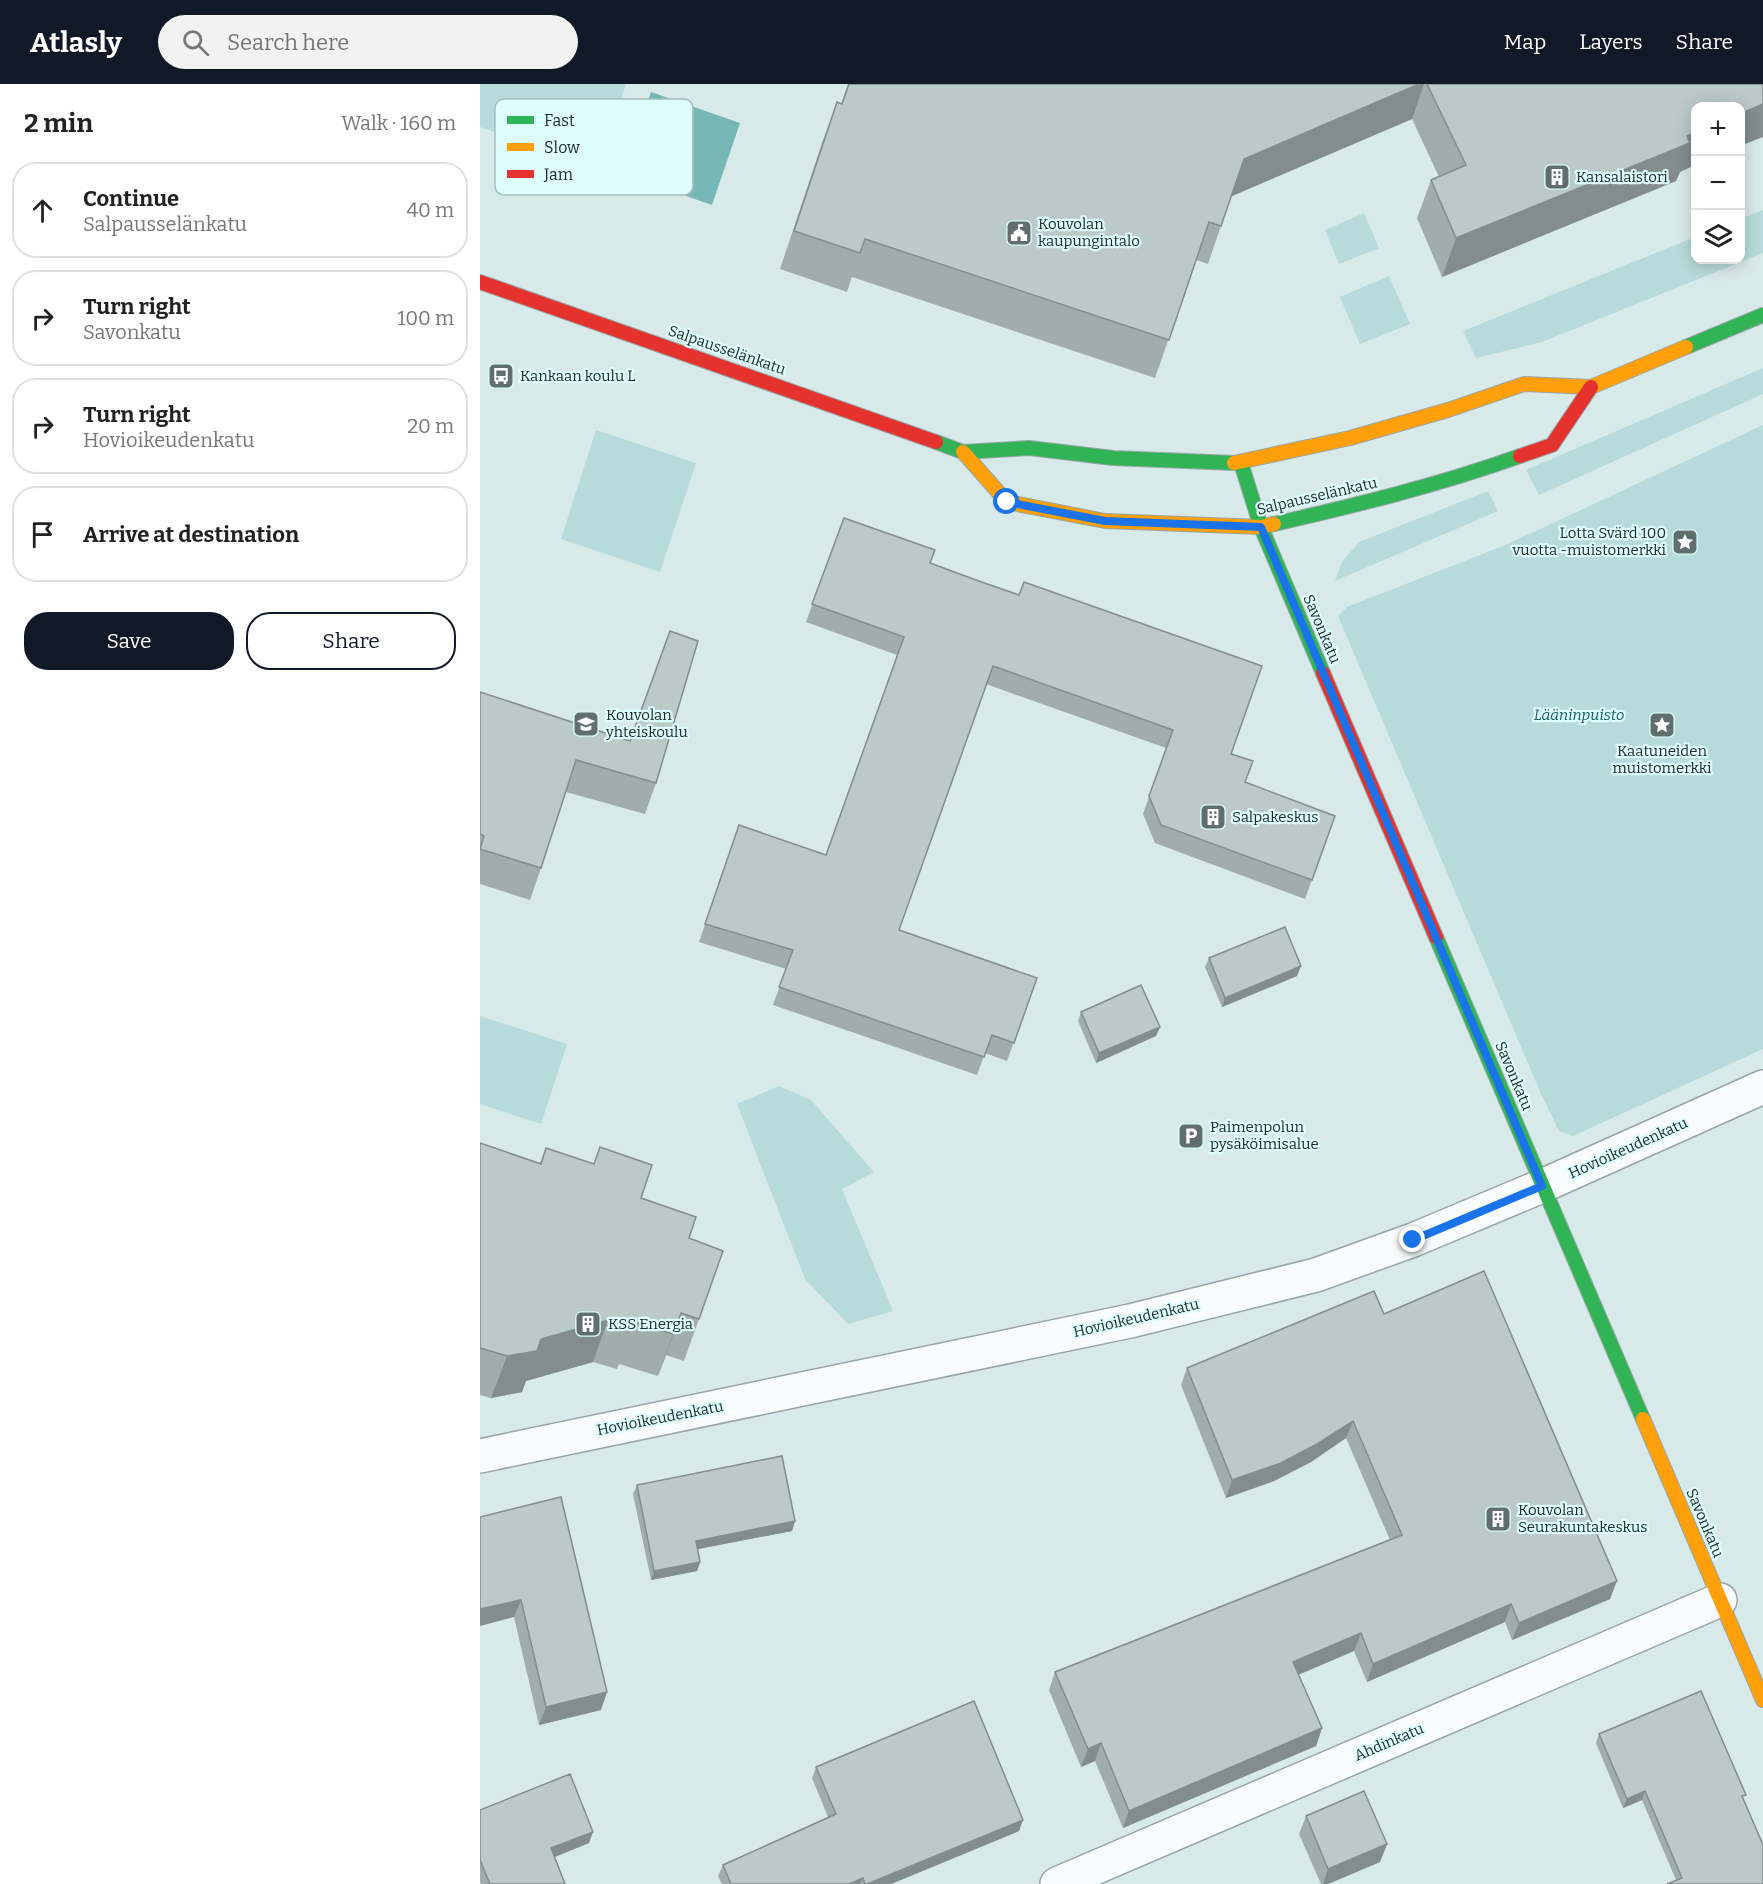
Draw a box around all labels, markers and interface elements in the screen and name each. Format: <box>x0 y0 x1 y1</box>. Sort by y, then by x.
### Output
search box <box>158 15 578 69</box>
text: Atlasly <box>30 26 122 59</box>
icon: search <box>179 26 212 59</box>
text: Search here <box>227 29 349 56</box>
text: Map <box>1504 29 1546 55</box>
text: Layers <box>1579 29 1643 55</box>
text: Share <box>1676 29 1733 55</box>
legend <box>495 99 693 195</box>
map controls <box>1691 102 1745 264</box>
button: + <box>1691 102 1745 156</box>
text: 2 min <box>24 108 93 139</box>
text: Walk · 160 m <box>341 111 456 135</box>
text: Fast <box>544 111 575 130</box>
text: Slow <box>544 138 580 157</box>
button: − <box>1691 156 1745 210</box>
building icon: Kansalaistori <box>1542 162 1572 192</box>
text: Jam <box>543 165 573 184</box>
place label: Kansalaistori <box>1576 168 1668 186</box>
text: Continue <box>83 185 179 212</box>
icon: ahead <box>26 194 59 227</box>
text: 40 m <box>406 198 454 222</box>
button: layers <box>1691 210 1745 264</box>
text: Salpausselänkatu <box>83 212 247 236</box>
place label: Kouvolan kaupungintalo <box>1038 215 1140 250</box>
public building icon: Kouvolan kaupungintalo <box>1004 218 1034 248</box>
text: Turn right <box>83 293 191 320</box>
icon: right <box>26 302 59 335</box>
text: 100 m <box>397 306 454 330</box>
text: Savonkatu <box>83 320 181 344</box>
street label: Salpausselänkatu <box>666 321 788 379</box>
bus stop icon: Kankaan koulu L <box>486 361 516 391</box>
place label: Kankaan koulu L <box>520 367 636 385</box>
text: Turn right <box>83 401 191 428</box>
icon: right <box>26 410 59 443</box>
text: 20 m <box>407 414 454 438</box>
text: Hovioikeudenkatu <box>83 428 254 452</box>
street label: Salpausselänkatu <box>1255 473 1379 519</box>
route start <box>993 488 1019 514</box>
icon: arrive <box>26 518 59 551</box>
text: Arrive at destination <box>83 521 299 548</box>
place label: Lotta Svärd 100 vuotta -muistomerkki <box>1511 524 1667 559</box>
place icon: Lotta Svärd 100 vuotta -muistomerkki <box>1670 527 1700 557</box>
street label: Savonkatu <box>1299 592 1345 666</box>
button: Save <box>24 612 234 670</box>
button: Share <box>246 612 456 670</box>
place label: Kouvolan yhteiskoulu <box>605 706 688 741</box>
park label: Lääninpuisto <box>1534 706 1624 724</box>
school or university icon: Kouvolan yhteiskoulu <box>571 709 601 739</box>
place icon: Kaatuneiden muistomerkki <box>1647 710 1677 740</box>
place label: Kaatuneiden muistomerkki <box>1613 742 1712 777</box>
building icon: Salpakeskus <box>1198 802 1228 832</box>
place label: Salpakeskus <box>1232 808 1318 826</box>
street label: Savonkatu <box>1491 1039 1537 1113</box>
street label: Hovioikeudenkatu <box>1566 1114 1690 1182</box>
place label: Paimenpolun pysäköimisalue <box>1210 1118 1319 1153</box>
parking icon: Paimenpolun pysäköimisalue <box>1176 1121 1206 1151</box>
route end <box>1399 1226 1425 1252</box>
street label: Hovioikeudenkatu <box>1071 1295 1201 1341</box>
building icon: KSS Energia <box>573 1309 603 1339</box>
place label: KSS Energia <box>608 1315 693 1333</box>
street label: Hovioikeudenkatu <box>595 1397 725 1439</box>
street label: Savonkatu <box>1682 1486 1728 1560</box>
place label: Kouvolan Seurakuntakeskus <box>1518 1501 1647 1536</box>
building icon: Kouvolan Seurakuntakeskus <box>1483 1504 1513 1534</box>
street label: Ahdinkatu <box>1352 1719 1426 1765</box>

